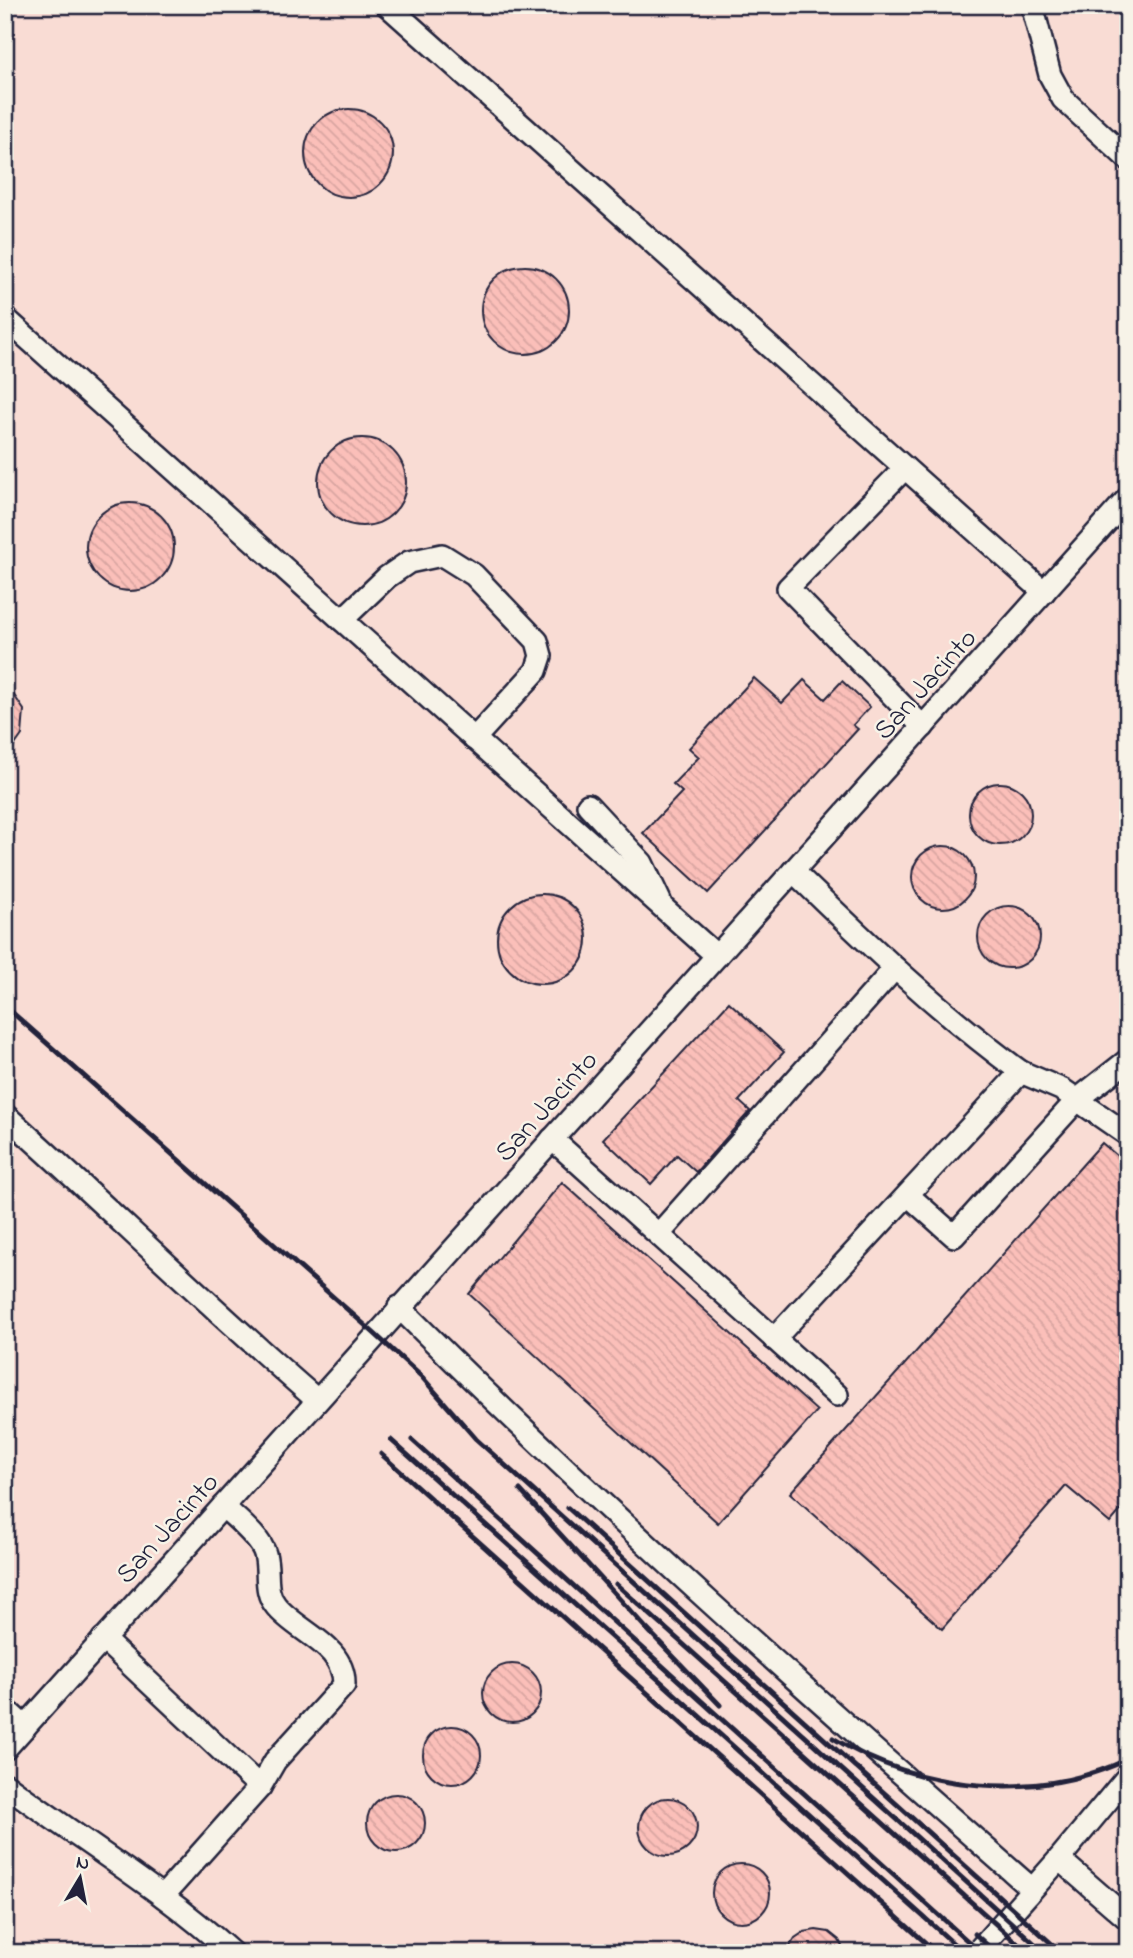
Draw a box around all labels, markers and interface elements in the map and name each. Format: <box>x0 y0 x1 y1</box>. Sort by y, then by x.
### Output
street label: San Jacinto <box>865 620 988 750</box>
street label: San Jacinto <box>486 1042 609 1172</box>
street label: San Jacinto <box>107 1464 230 1594</box>
north arrow <box>46 1842 116 1912</box>
text: N <box>74 1849 91 1878</box>

